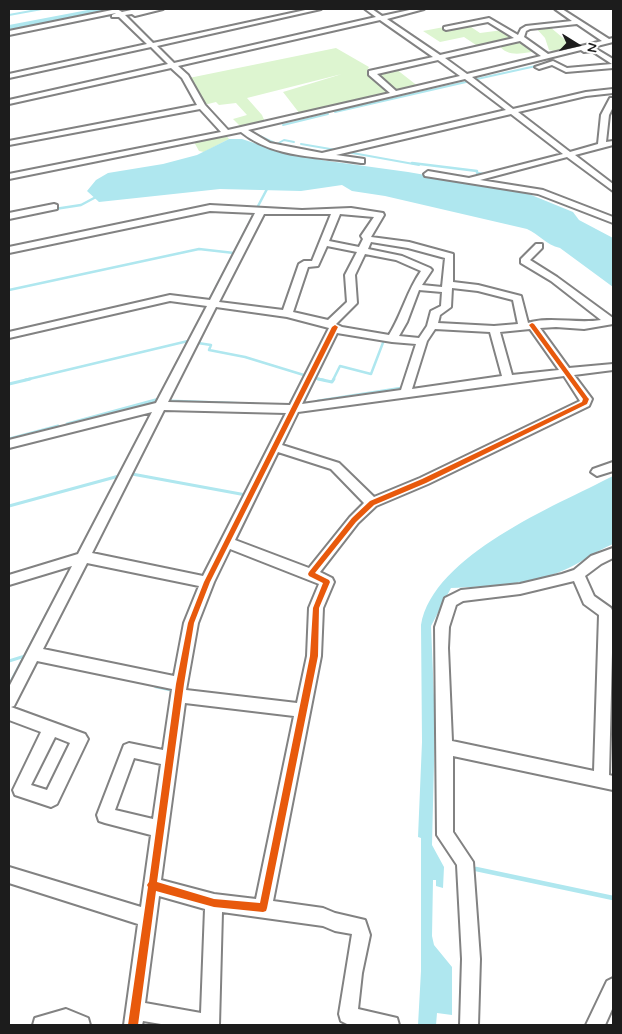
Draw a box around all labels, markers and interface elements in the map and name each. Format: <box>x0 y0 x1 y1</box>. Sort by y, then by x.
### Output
north arrow <box>552 20 602 70</box>
text: N <box>582 41 601 54</box>

